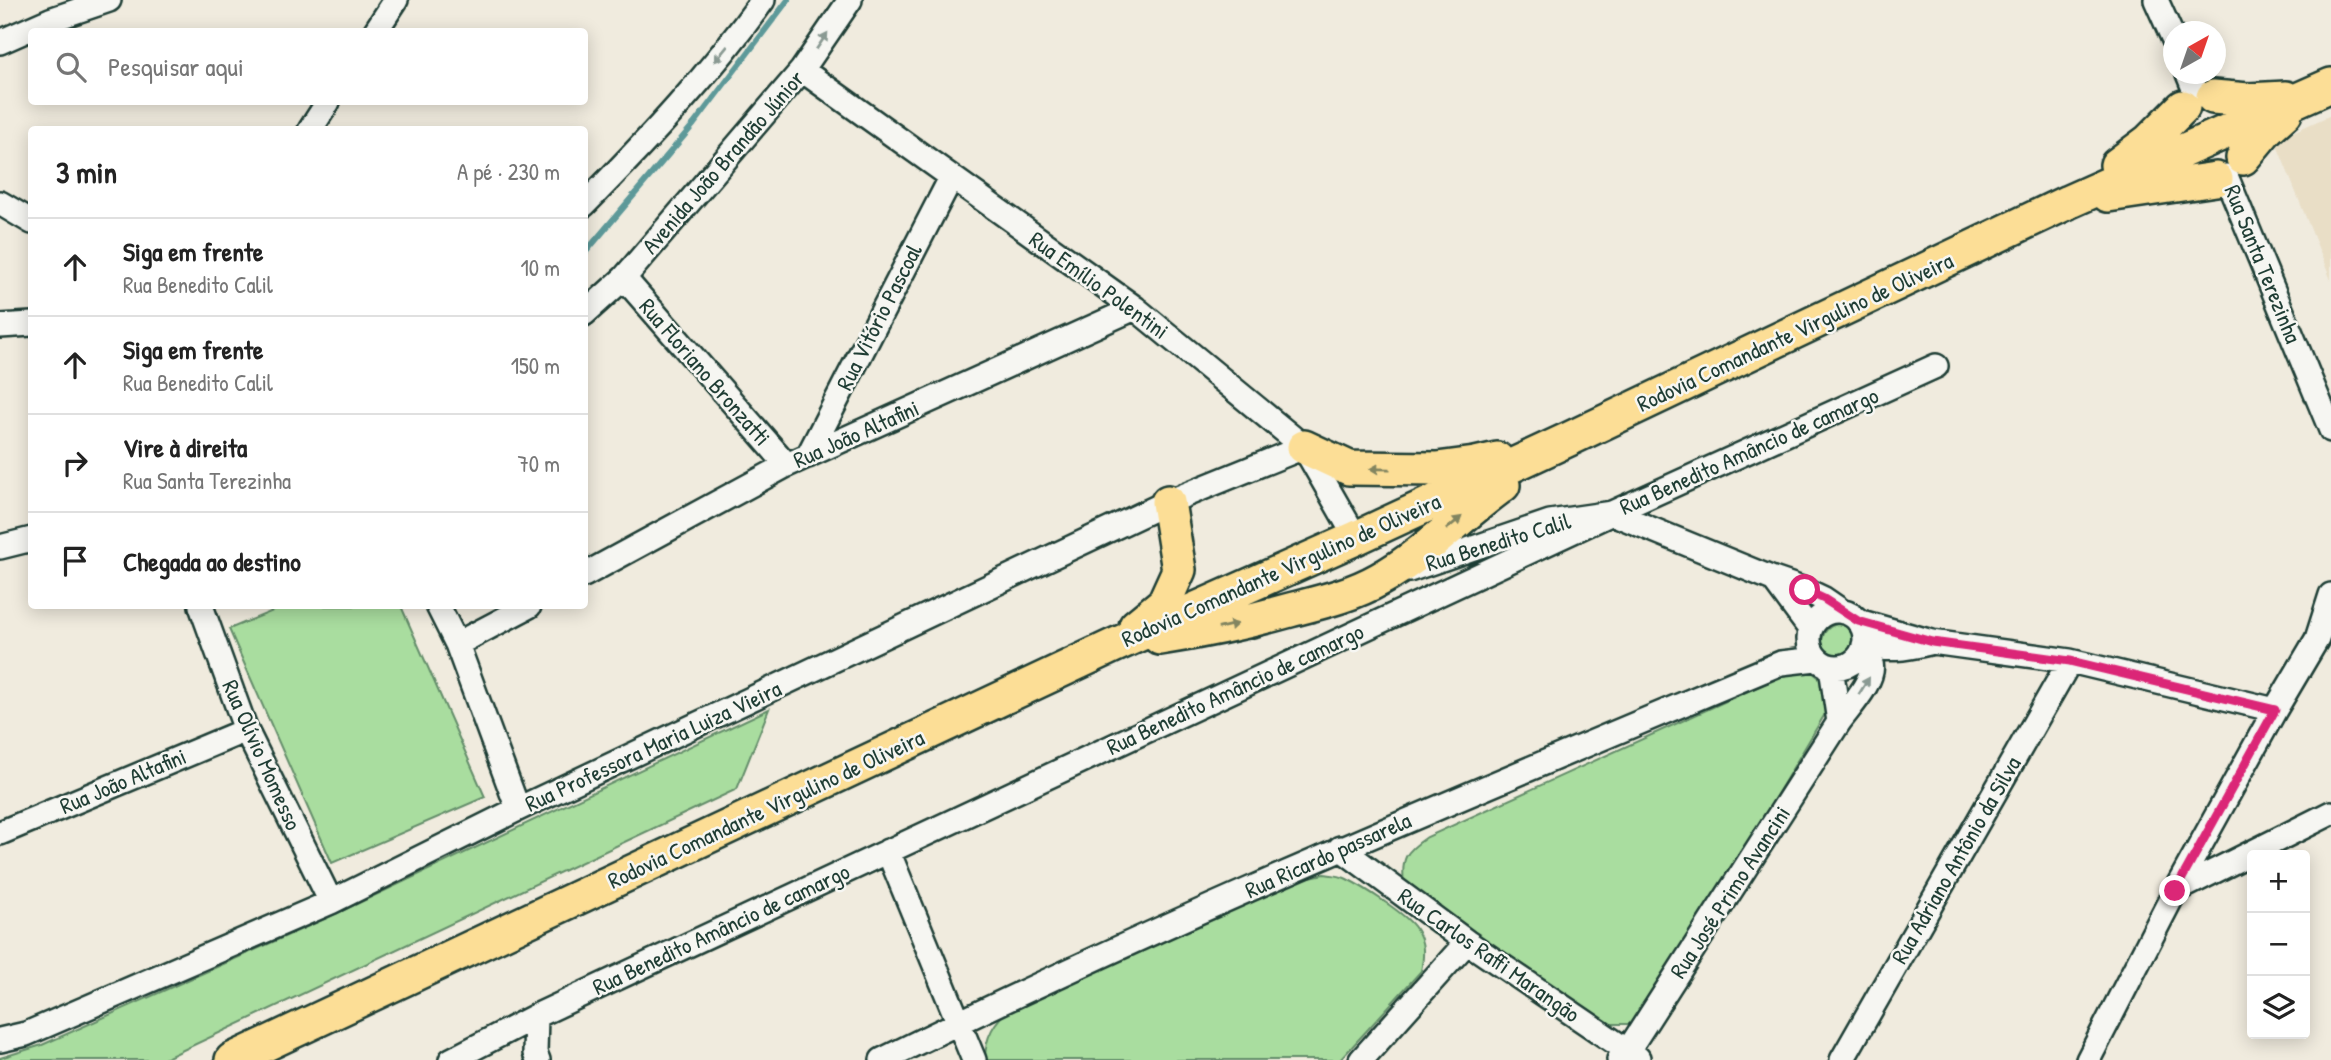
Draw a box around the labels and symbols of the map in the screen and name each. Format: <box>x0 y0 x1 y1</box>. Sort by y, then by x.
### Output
north arrow <box>2163 21 2226 84</box>
one-way arrow <box>815 32 829 50</box>
one-way arrow <box>713 45 729 63</box>
street label: Avenida João Brandão Júnior <box>634 63 811 260</box>
street label: Rua Santa Terezinha <box>2218 180 2309 348</box>
street label: Rua Emílio Polentini <box>1023 223 1175 346</box>
street label: Rua Vitório Pascoal <box>828 238 929 395</box>
street label: Rodovia Comandante Virgulino de Oliveira <box>1632 244 1958 419</box>
street label: Rua Floriano Bronzatti <box>633 291 778 452</box>
street label: Rua Benedito Amâncio de camargo <box>1615 379 1883 522</box>
street label: Rua João Altafini <box>788 392 923 475</box>
one-way arrow <box>1368 463 1390 474</box>
street label: Rodovia Comandante Virgulino de Oliveira <box>1117 485 1445 654</box>
street label: Rua Benedito Calil <box>1422 505 1575 578</box>
one-way arrow <box>1444 516 1462 531</box>
route start <box>1789 574 1820 605</box>
street label: Rua Benedito Amâncio de camargo <box>1101 615 1368 762</box>
one-way arrow <box>1217 620 1239 631</box>
street label: Rua Professora Maria Luiza Vieira <box>520 673 786 819</box>
street label: Rua Olívio Momesso <box>215 675 309 835</box>
one-way arrow <box>1857 677 1870 696</box>
street label: Rodovia Comandante Virgulino de Oliveira <box>603 721 929 896</box>
street label: Rua João Altafini <box>55 740 191 821</box>
street label: Rua Adriano Antônio da Silva <box>1884 751 2028 969</box>
street label: Rua José Primo Avancini <box>1662 800 1797 984</box>
street label: Rua Ricardo passarela <box>1240 804 1416 905</box>
street label: Rua Benedito Amâncio de camargo <box>587 855 854 1002</box>
route end <box>2159 875 2190 906</box>
street label: Rua Carlos Raffi Marangão <box>1392 880 1586 1029</box>

